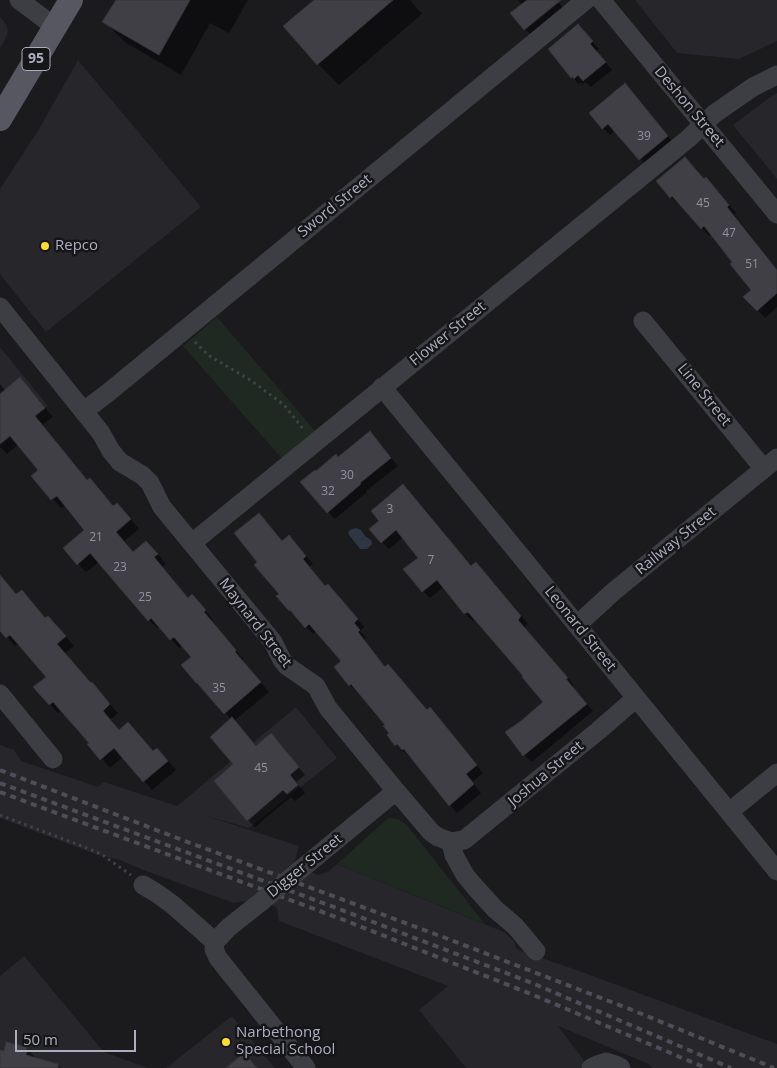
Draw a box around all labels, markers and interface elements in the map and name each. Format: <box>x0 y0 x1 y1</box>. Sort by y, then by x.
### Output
road number: 95 <box>22 48 50 70</box>
street label: Deshon Street <box>650 63 728 151</box>
house number: 39 <box>637 130 651 144</box>
street label: Sword Street <box>294 171 376 241</box>
house number: 45 <box>696 197 710 211</box>
house number: 47 <box>722 227 736 241</box>
place label: Repco <box>55 237 98 255</box>
marker: Repco <box>39 240 51 252</box>
house number: 51 <box>745 258 759 272</box>
street label: Flower Street <box>406 298 490 370</box>
street label: Line Street <box>673 360 735 430</box>
house number: 30 <box>340 469 354 483</box>
house number: 32 <box>321 485 335 499</box>
house number: 3 <box>387 503 393 517</box>
street label: Railway Street <box>632 503 720 579</box>
house number: 21 <box>89 531 103 545</box>
house number: 7 <box>428 554 434 568</box>
house number: 23 <box>113 561 127 575</box>
street label: Maynard Street <box>215 575 295 671</box>
street label: Leonard Street <box>540 583 620 675</box>
house number: 25 <box>138 591 152 605</box>
house number: 35 <box>212 682 226 696</box>
street label: Joshua Street <box>505 737 587 811</box>
house number: 45 <box>254 762 268 776</box>
street label: Digger Street <box>264 830 346 902</box>
scale bar <box>18 1020 139 1052</box>
place label: Narbethong Special School <box>236 1024 335 1059</box>
text: 50 m <box>23 1029 58 1049</box>
marker: Narbethong Special School <box>220 1036 232 1048</box>

